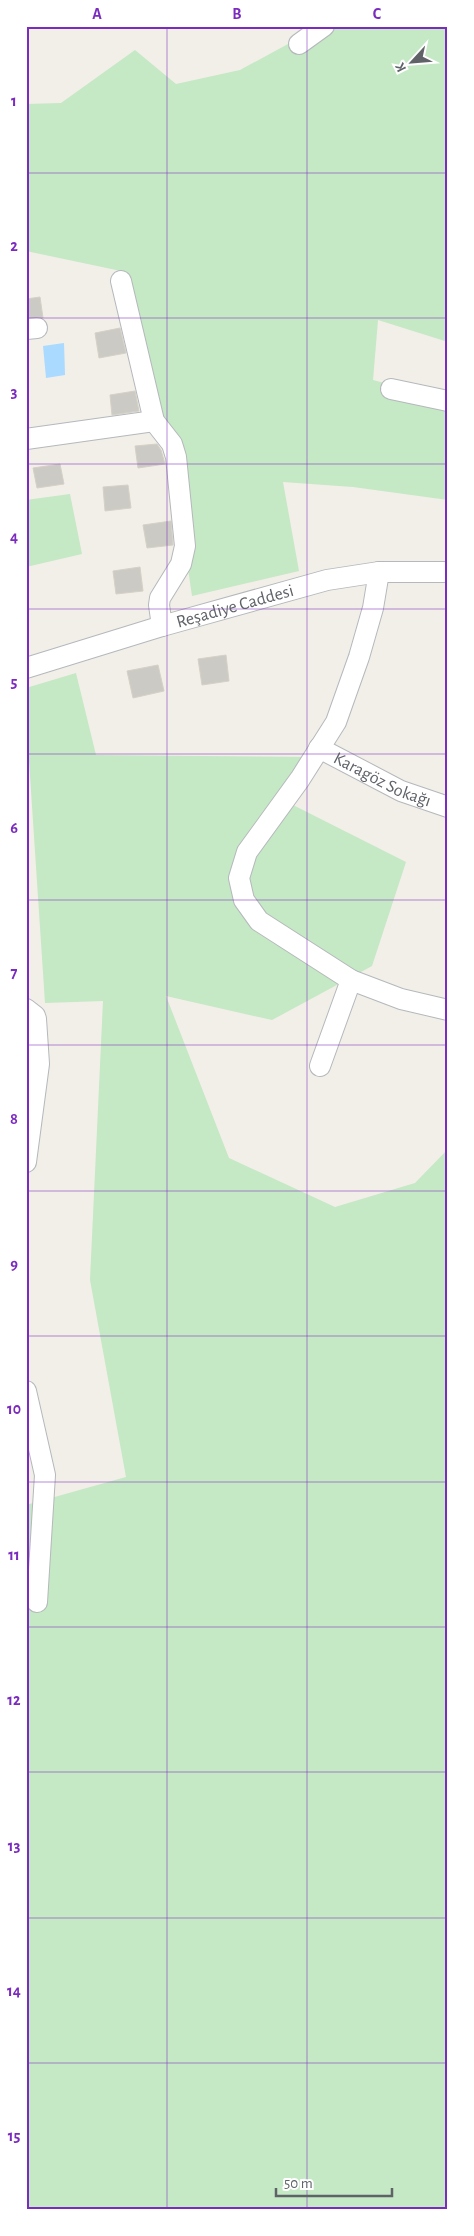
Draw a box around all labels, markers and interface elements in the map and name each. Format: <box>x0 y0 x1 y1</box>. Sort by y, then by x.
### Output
text: A <box>92 6 102 22</box>
text: B <box>232 6 242 22</box>
text: C <box>373 6 382 22</box>
north arrow <box>386 38 436 88</box>
text: K <box>393 60 409 74</box>
text: 1 <box>11 93 17 109</box>
text: 2 <box>10 238 18 254</box>
text: 3 <box>11 384 18 400</box>
text: 4 <box>10 529 18 545</box>
street label: Reşadiye Caddesi <box>175 582 296 632</box>
text: 5 <box>11 674 18 690</box>
street label: Karagöz Sokağı <box>330 749 433 811</box>
text: 6 <box>10 820 18 836</box>
text: 7 <box>11 965 18 981</box>
text: 8 <box>10 1111 18 1127</box>
text: 9 <box>10 1256 18 1272</box>
text: 10 <box>7 1401 21 1417</box>
text: 11 <box>8 1547 20 1563</box>
text: 12 <box>7 1692 21 1708</box>
text: 13 <box>8 1838 20 1854</box>
text: 14 <box>7 1983 21 1999</box>
text: 15 <box>8 2128 20 2144</box>
scale bar <box>276 2166 393 2198</box>
text: 50 m <box>284 2176 313 2191</box>

